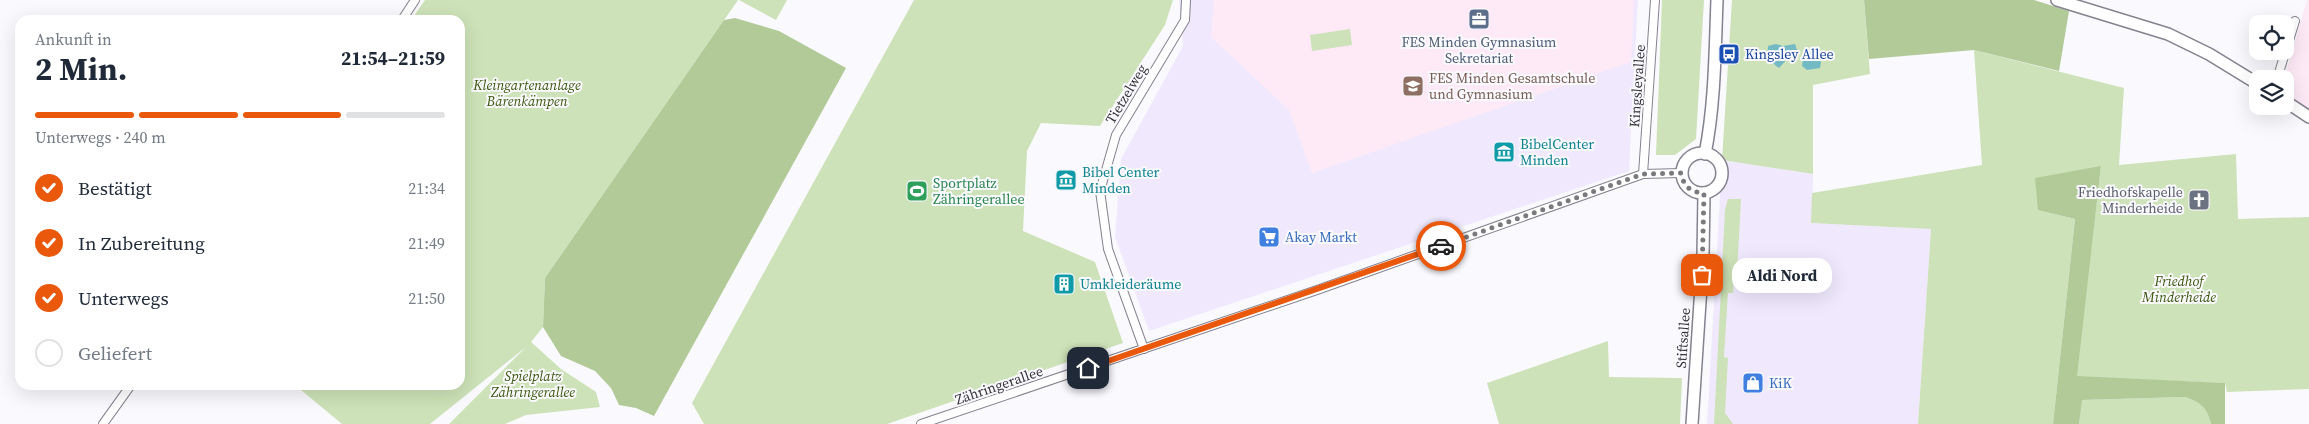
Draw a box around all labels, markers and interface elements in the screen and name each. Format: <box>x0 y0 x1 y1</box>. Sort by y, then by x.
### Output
office icon: FES Minden Gymnasium Sekretariat <box>1467 7 1491 31</box>
map controls <box>2249 15 2294 115</box>
button: locate <box>2249 15 2294 60</box>
text: Ankunft in <box>35 28 112 50</box>
place label: FES Minden Gymnasium Sekretariat <box>1402 32 1557 68</box>
bus stop icon: Kingsley Allee <box>1717 42 1741 66</box>
street label: Kingsleyallee <box>1624 44 1650 128</box>
place label: Kingsley Allee <box>1745 44 1834 64</box>
text: 21:54–21:59 <box>341 45 445 71</box>
text: 2 Min. <box>35 47 127 91</box>
street label: Tietzelweg <box>1100 60 1152 128</box>
place label: FES Minden Gesamtschule und Gymnasium <box>1429 68 1595 104</box>
button: layers <box>2249 70 2294 115</box>
school or university icon: FES Minden Gesamtschule und Gymnasium <box>1401 74 1425 98</box>
park label: Kleingartenanlage Bärenkämpen <box>472 75 581 111</box>
text: Unterwegs · 240 m <box>35 126 166 148</box>
place label: BibelCenter Minden <box>1520 134 1594 170</box>
museum icon: BibelCenter Minden <box>1492 140 1516 164</box>
place label: Bibel Center Minden <box>1082 162 1160 198</box>
museum icon: Bibel Center Minden <box>1054 168 1078 192</box>
place label: Sportplatz Zähringerallee <box>933 173 1025 209</box>
icon: check <box>35 174 63 202</box>
text: Bestätigt <box>78 175 152 201</box>
text: 21:34 <box>408 177 445 199</box>
sports icon: Sportplatz Zähringerallee <box>905 179 929 203</box>
place label: Friedhofskapelle Minderheide <box>2078 182 2183 218</box>
church icon: Friedhofskapelle Minderheide <box>2187 188 2211 212</box>
courier <box>1416 221 1466 271</box>
supermarket icon: Akay Markt <box>1257 225 1281 249</box>
place label: Akay Markt <box>1285 227 1357 247</box>
icon: check <box>35 229 63 257</box>
text: In Zubereitung <box>78 230 205 256</box>
text: 21:49 <box>408 232 445 254</box>
icon: car <box>1427 232 1455 260</box>
pin <box>1681 254 1723 296</box>
callout: Aldi Nord <box>1732 258 1832 292</box>
icon: bag <box>1688 261 1716 289</box>
text: Aldi Nord <box>1747 264 1817 286</box>
park label: Friedhof Minderheide <box>2141 271 2216 307</box>
building icon: Umkleideräume <box>1052 272 1076 296</box>
place label: Umkleideräume <box>1080 274 1181 294</box>
icon: check <box>35 284 63 312</box>
text: Unterwegs <box>78 285 169 311</box>
text: 21:50 <box>408 287 445 309</box>
street label: Stiftsallee <box>1671 307 1695 369</box>
text: Geliefert <box>78 340 152 366</box>
pin <box>1067 347 1109 389</box>
icon: home <box>1074 354 1102 382</box>
street label: Zähringerallee <box>952 361 1046 409</box>
park label: Spielplatz Zähringerallee <box>490 366 575 402</box>
shop icon: KiK <box>1741 371 1765 395</box>
place label: KiK <box>1769 373 1793 393</box>

